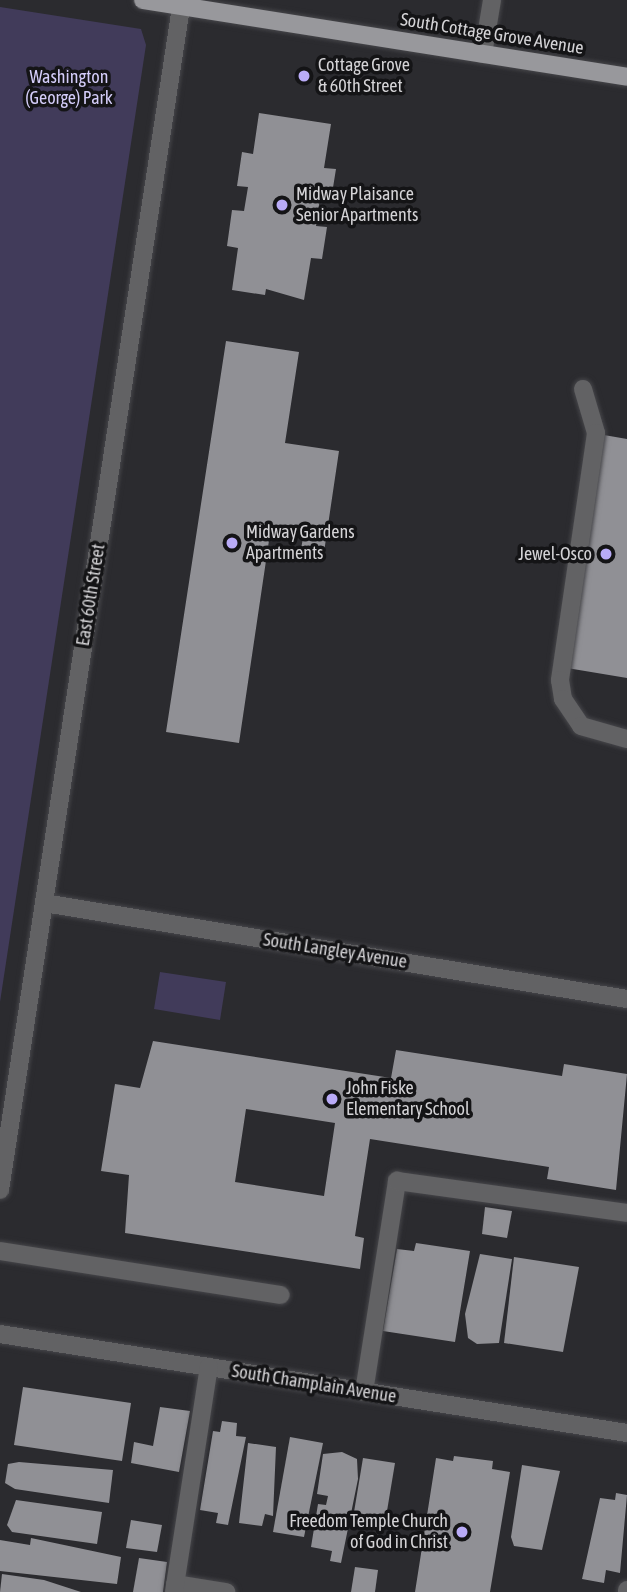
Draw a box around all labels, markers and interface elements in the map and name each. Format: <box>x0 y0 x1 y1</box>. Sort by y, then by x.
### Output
street label: South Cottage Grove Avenue <box>399 9 585 59</box>
place label: Cottage Grove & 60th Street <box>318 55 410 98</box>
park label: Washington (George) Park <box>25 67 113 110</box>
marker: Cottage Grove & 60th Street <box>296 68 312 84</box>
place label: Midway Plaisance Senior Apartments <box>296 184 418 227</box>
marker: Midway Plaisance Senior Apartments <box>274 197 290 213</box>
place label: Midway Gardens Apartments <box>246 522 355 564</box>
marker: Midway Gardens Apartments <box>224 535 240 551</box>
street label: East 60th Street <box>72 543 110 647</box>
place label: Jewel-Osco <box>518 543 592 565</box>
marker: Jewel-Osco <box>598 546 614 562</box>
street label: South Langley Avenue <box>262 929 408 973</box>
place label: John Fiske Elementary School <box>346 1078 470 1120</box>
marker: John Fiske Elementary School <box>324 1091 340 1107</box>
street label: South Champlain Avenue <box>230 1360 398 1408</box>
place label: Freedom Temple Church of God in Christ <box>289 1511 448 1554</box>
marker: Freedom Temple Church of God in Christ <box>454 1524 470 1540</box>

